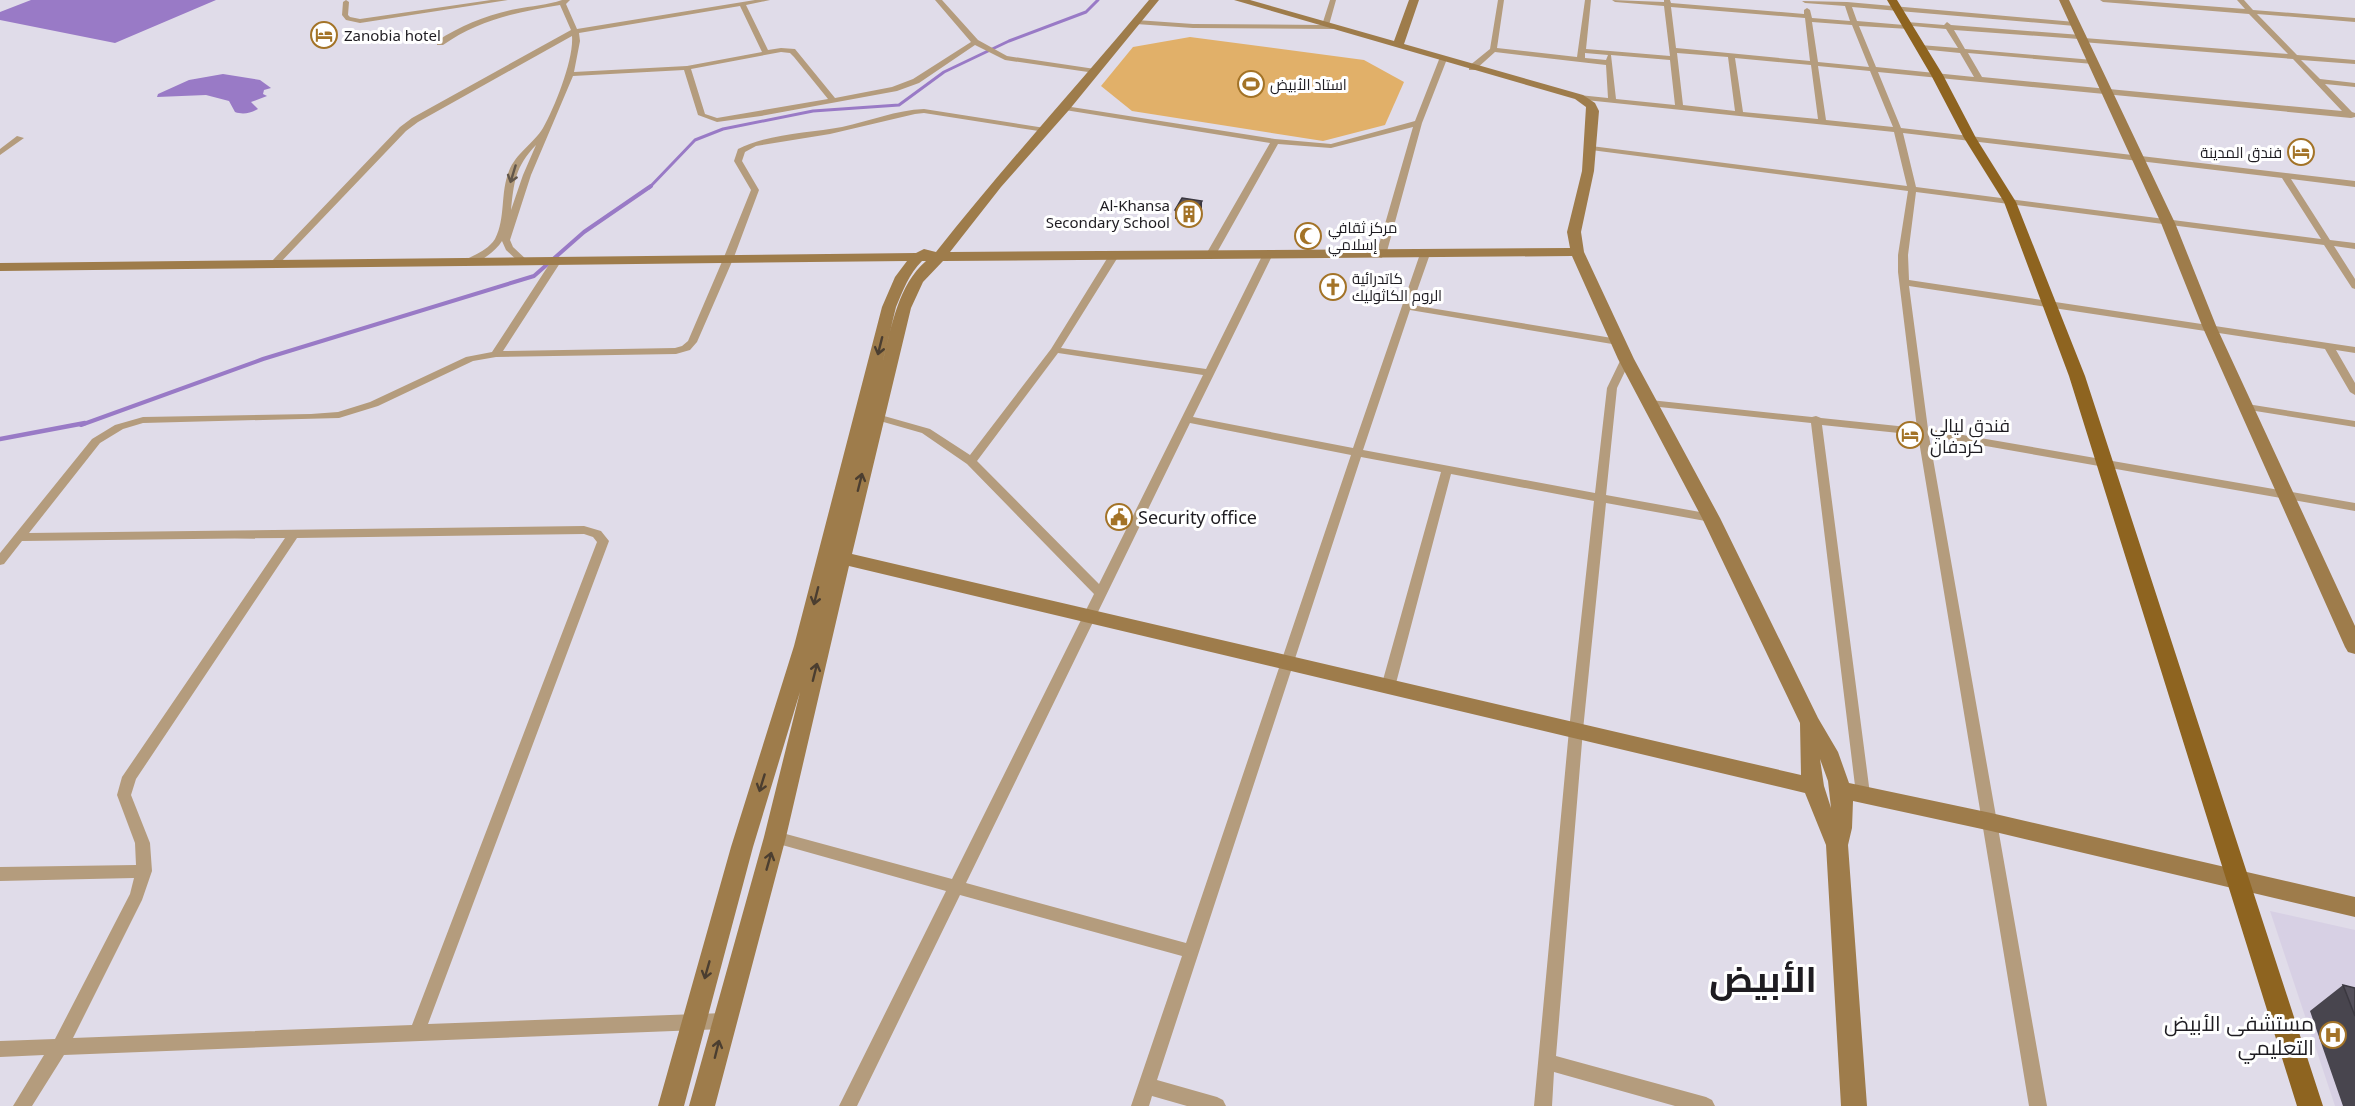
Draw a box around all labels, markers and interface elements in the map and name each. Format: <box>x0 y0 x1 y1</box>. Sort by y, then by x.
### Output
hotel icon: Zanobia hotel <box>309 20 339 50</box>
place label: Zanobia hotel <box>344 25 441 45</box>
sports icon: استاد الأبيض <box>1236 69 1266 99</box>
place label: استاد الأبيض <box>1270 74 1347 95</box>
hotel icon: فندق المدينة <box>2286 137 2316 167</box>
place label: فندق المدينة <box>2200 142 2282 163</box>
one-way arrow <box>507 164 518 183</box>
place label: Al-Khansa Secondary School <box>1046 195 1170 232</box>
building icon: Al-Khansa Secondary School <box>1174 199 1204 229</box>
place label: مركز ثقافي إسلامي <box>1328 217 1397 257</box>
mosque icon: مركز ثقافي إسلامي <box>1293 221 1323 251</box>
place label: كاتدرائية الروم الكاثوليك <box>1352 268 1442 306</box>
church icon: كاتدرائية الروم الكاثوليك <box>1318 272 1348 302</box>
one-way arrow <box>873 336 885 355</box>
place label: فندق ليالي كردفان <box>1930 413 2010 458</box>
hotel icon: فندق ليالي كردفان <box>1895 420 1925 450</box>
one-way arrow <box>854 473 866 492</box>
public building icon: Security office <box>1104 502 1134 532</box>
place label: Security office <box>1138 505 1257 529</box>
one-way arrow <box>810 586 822 605</box>
one-way arrow <box>810 663 822 682</box>
one-way arrow <box>756 773 767 792</box>
one-way arrow <box>763 852 775 871</box>
district label: الأبيض <box>1709 954 1817 1003</box>
one-way arrow <box>701 960 712 979</box>
place label: مستشفى الأبيض التعليمي <box>2164 1009 2314 1064</box>
hospital icon: مستشفى الأبيض التعليمي <box>2318 1020 2348 1050</box>
one-way arrow <box>711 1040 723 1059</box>

